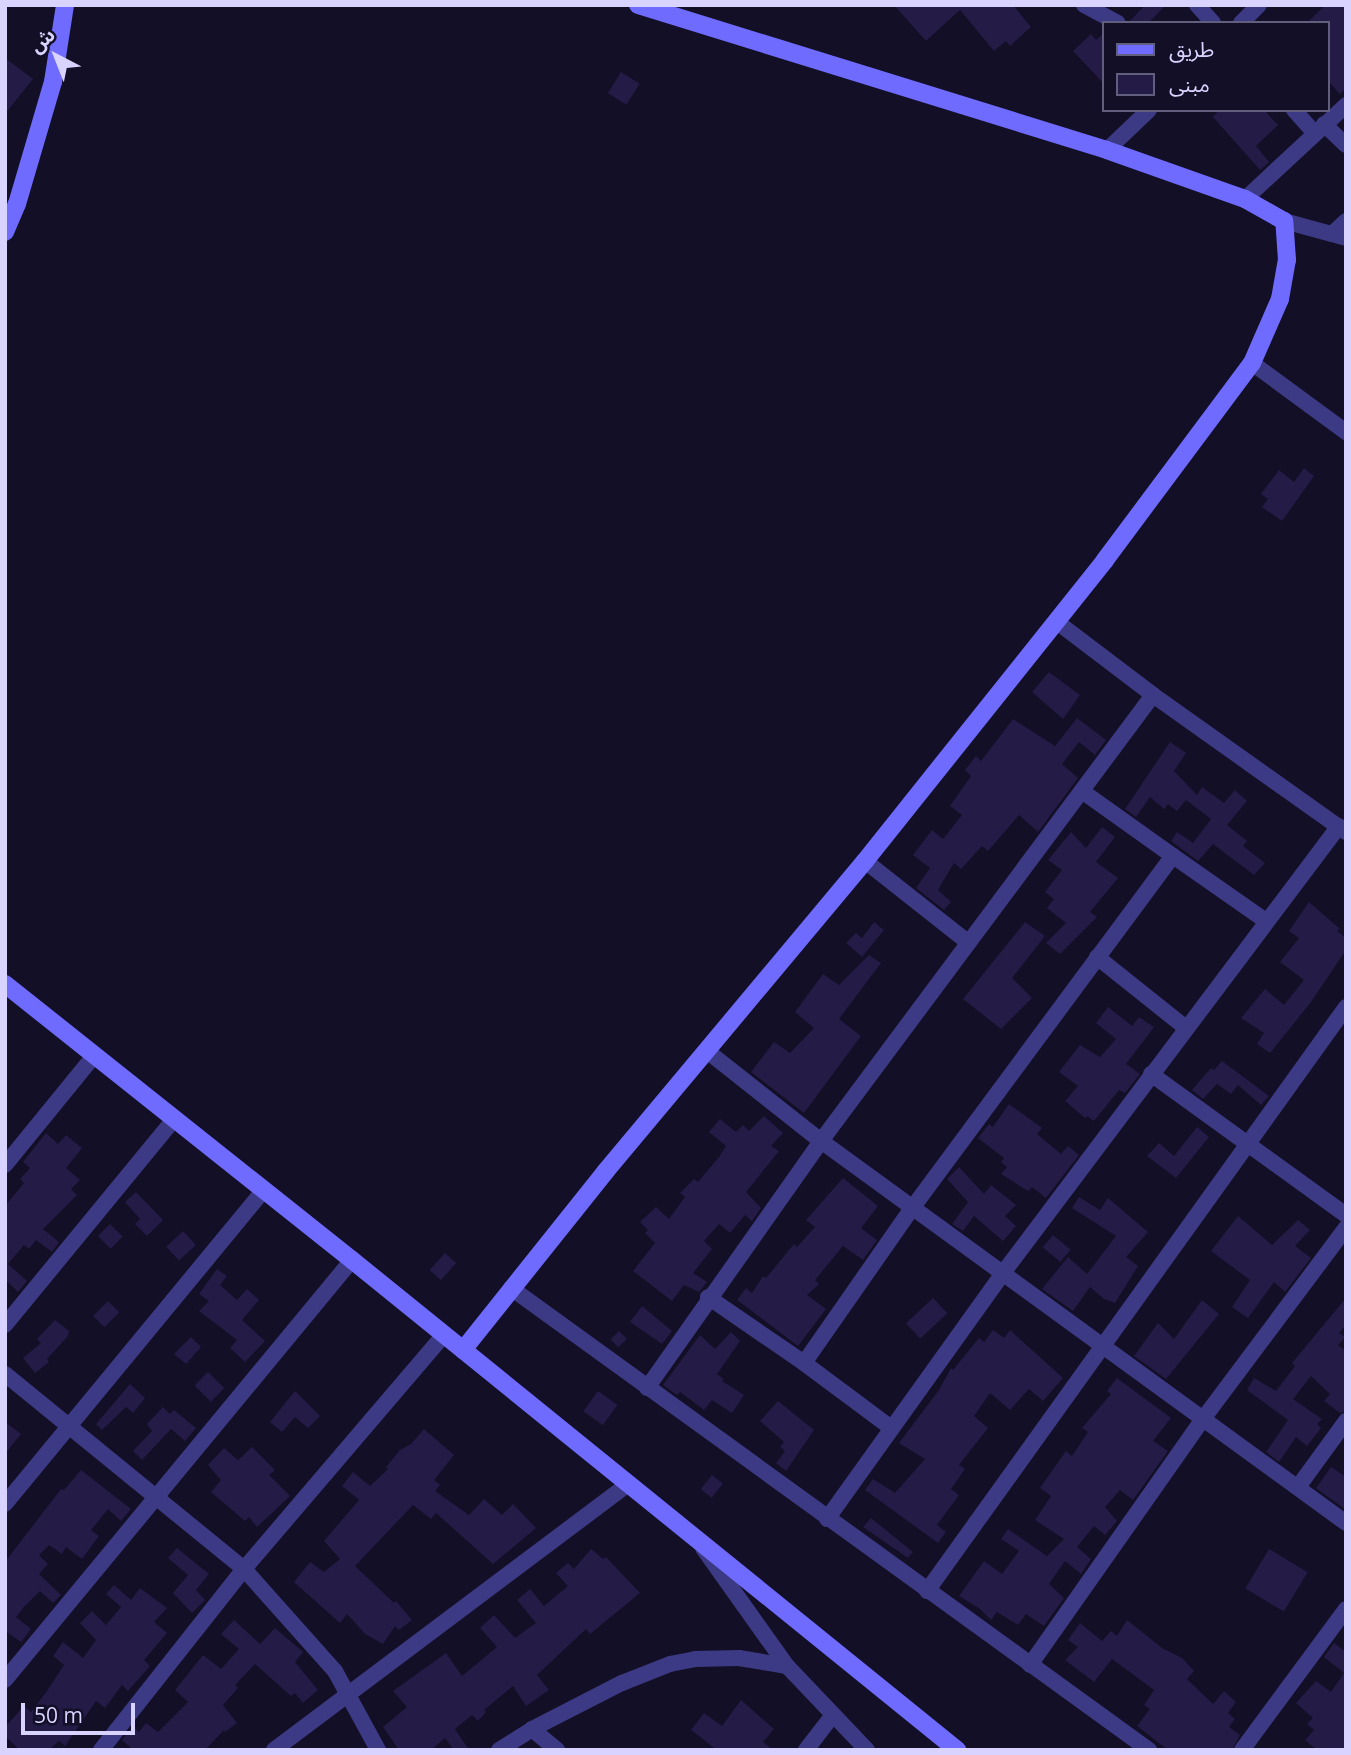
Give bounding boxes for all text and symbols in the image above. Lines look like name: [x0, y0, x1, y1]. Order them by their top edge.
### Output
north arrow: [21, 21, 91, 91]
legend: [1102, 21, 1330, 112]
text: ش: [24, 22, 60, 59]
text: طريق: [1169, 35, 1214, 63]
text: مبنى: [1169, 70, 1210, 98]
scale bar: [24, 1688, 138, 1732]
text: 50 m: [34, 1701, 83, 1729]

